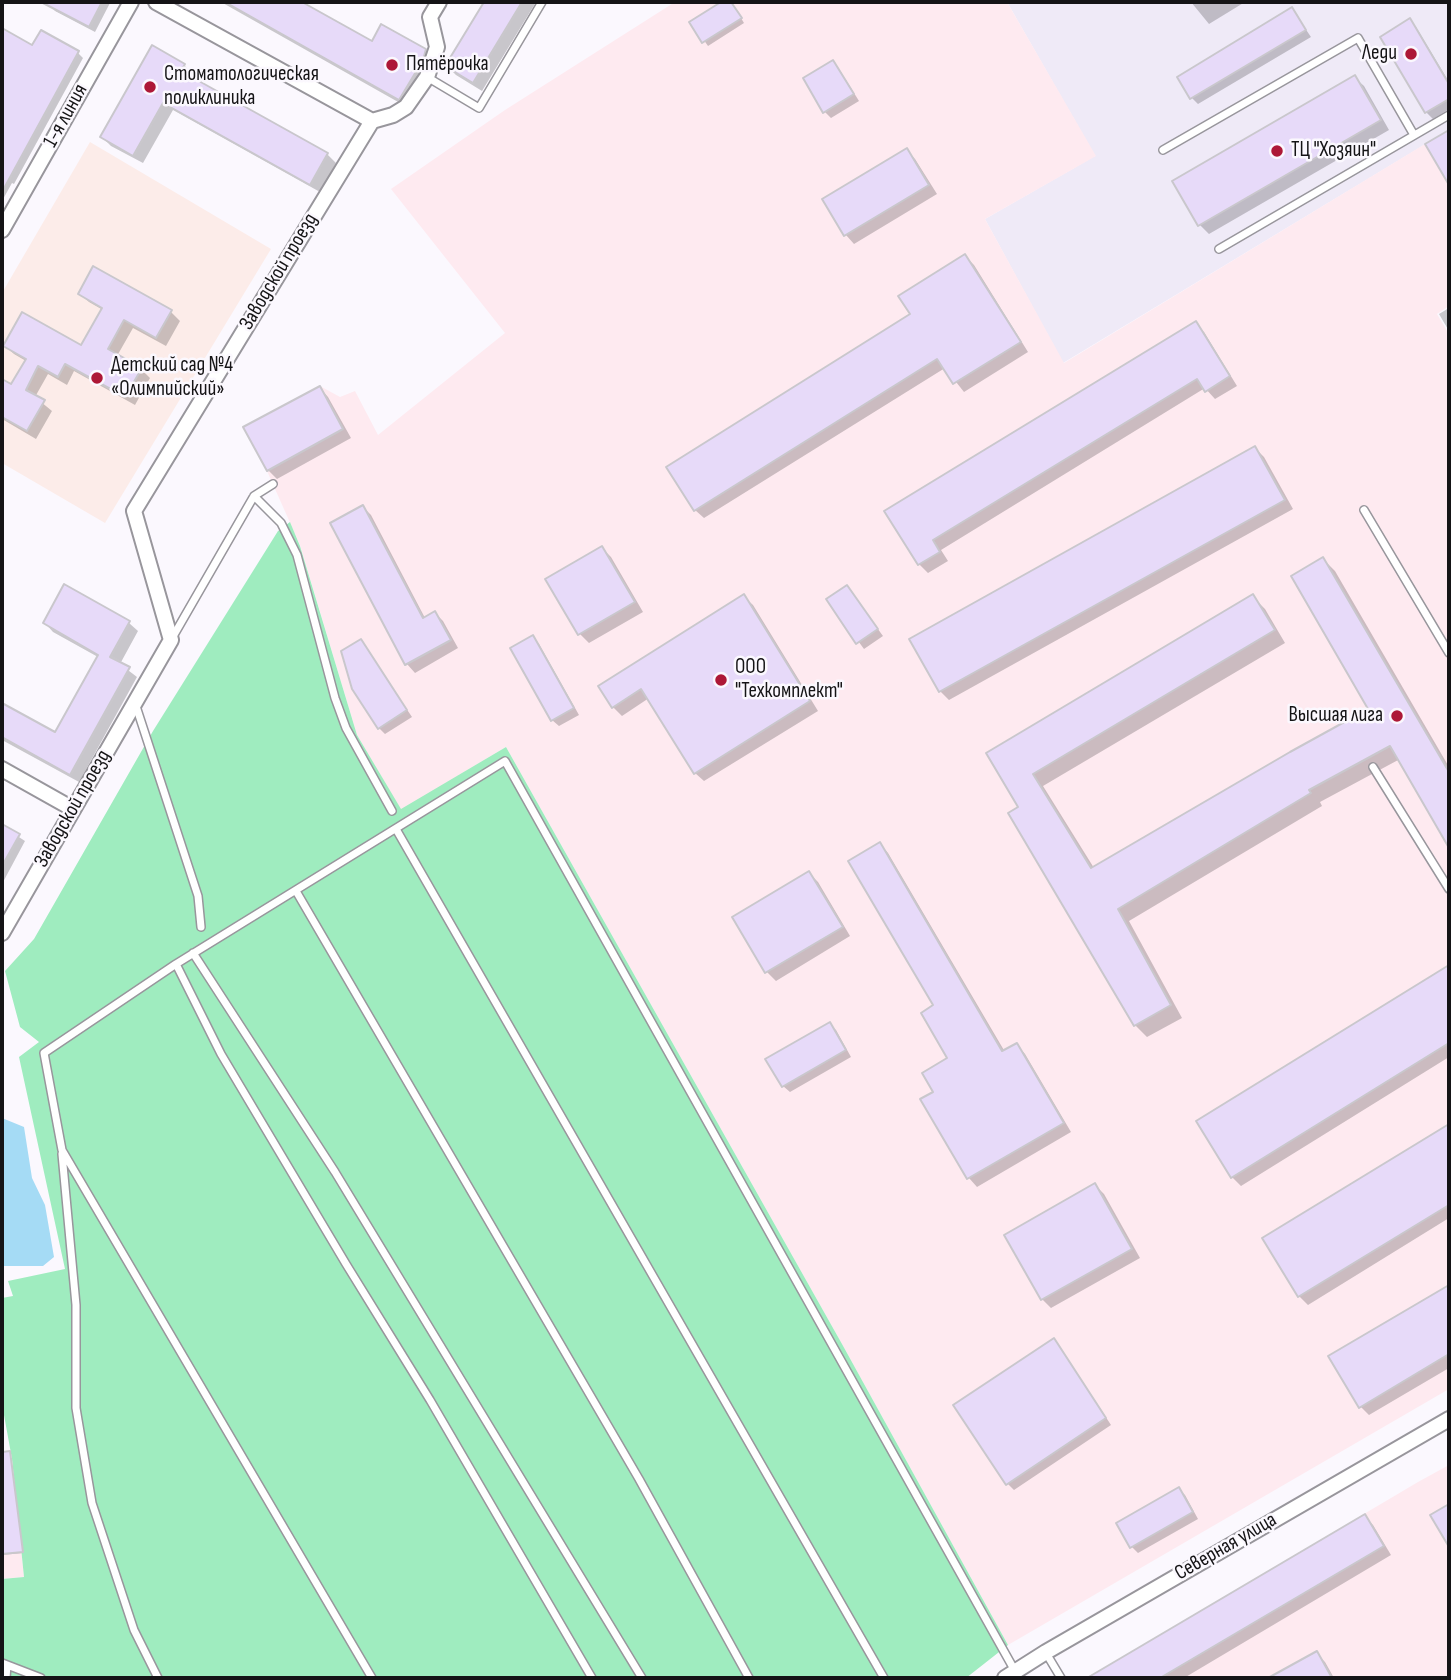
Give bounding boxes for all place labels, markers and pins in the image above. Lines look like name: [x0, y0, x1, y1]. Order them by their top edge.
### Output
place label: Леди: [1362, 41, 1397, 67]
marker: Леди: [1403, 46, 1419, 62]
place label: Пятёрочка: [406, 52, 489, 78]
marker: Пятёрочка: [384, 57, 400, 73]
place label: Стоматологическая поликлиника: [164, 62, 319, 112]
marker: Стоматологическая поликлиника: [142, 79, 158, 95]
place label: ТЦ "Хозяин": [1291, 138, 1376, 164]
marker: ТЦ "Хозяин": [1269, 143, 1285, 159]
place label: Детский сад №4 «Олимпийский»: [111, 353, 233, 403]
marker: Детский сад №4 «Олимпийский»: [89, 370, 105, 386]
place label: ООО "Техкомплект": [735, 655, 843, 705]
marker: ООО "Техкомплект": [713, 672, 729, 688]
place label: Высшая лига: [1288, 703, 1383, 729]
marker: Высшая лига: [1389, 708, 1405, 724]

